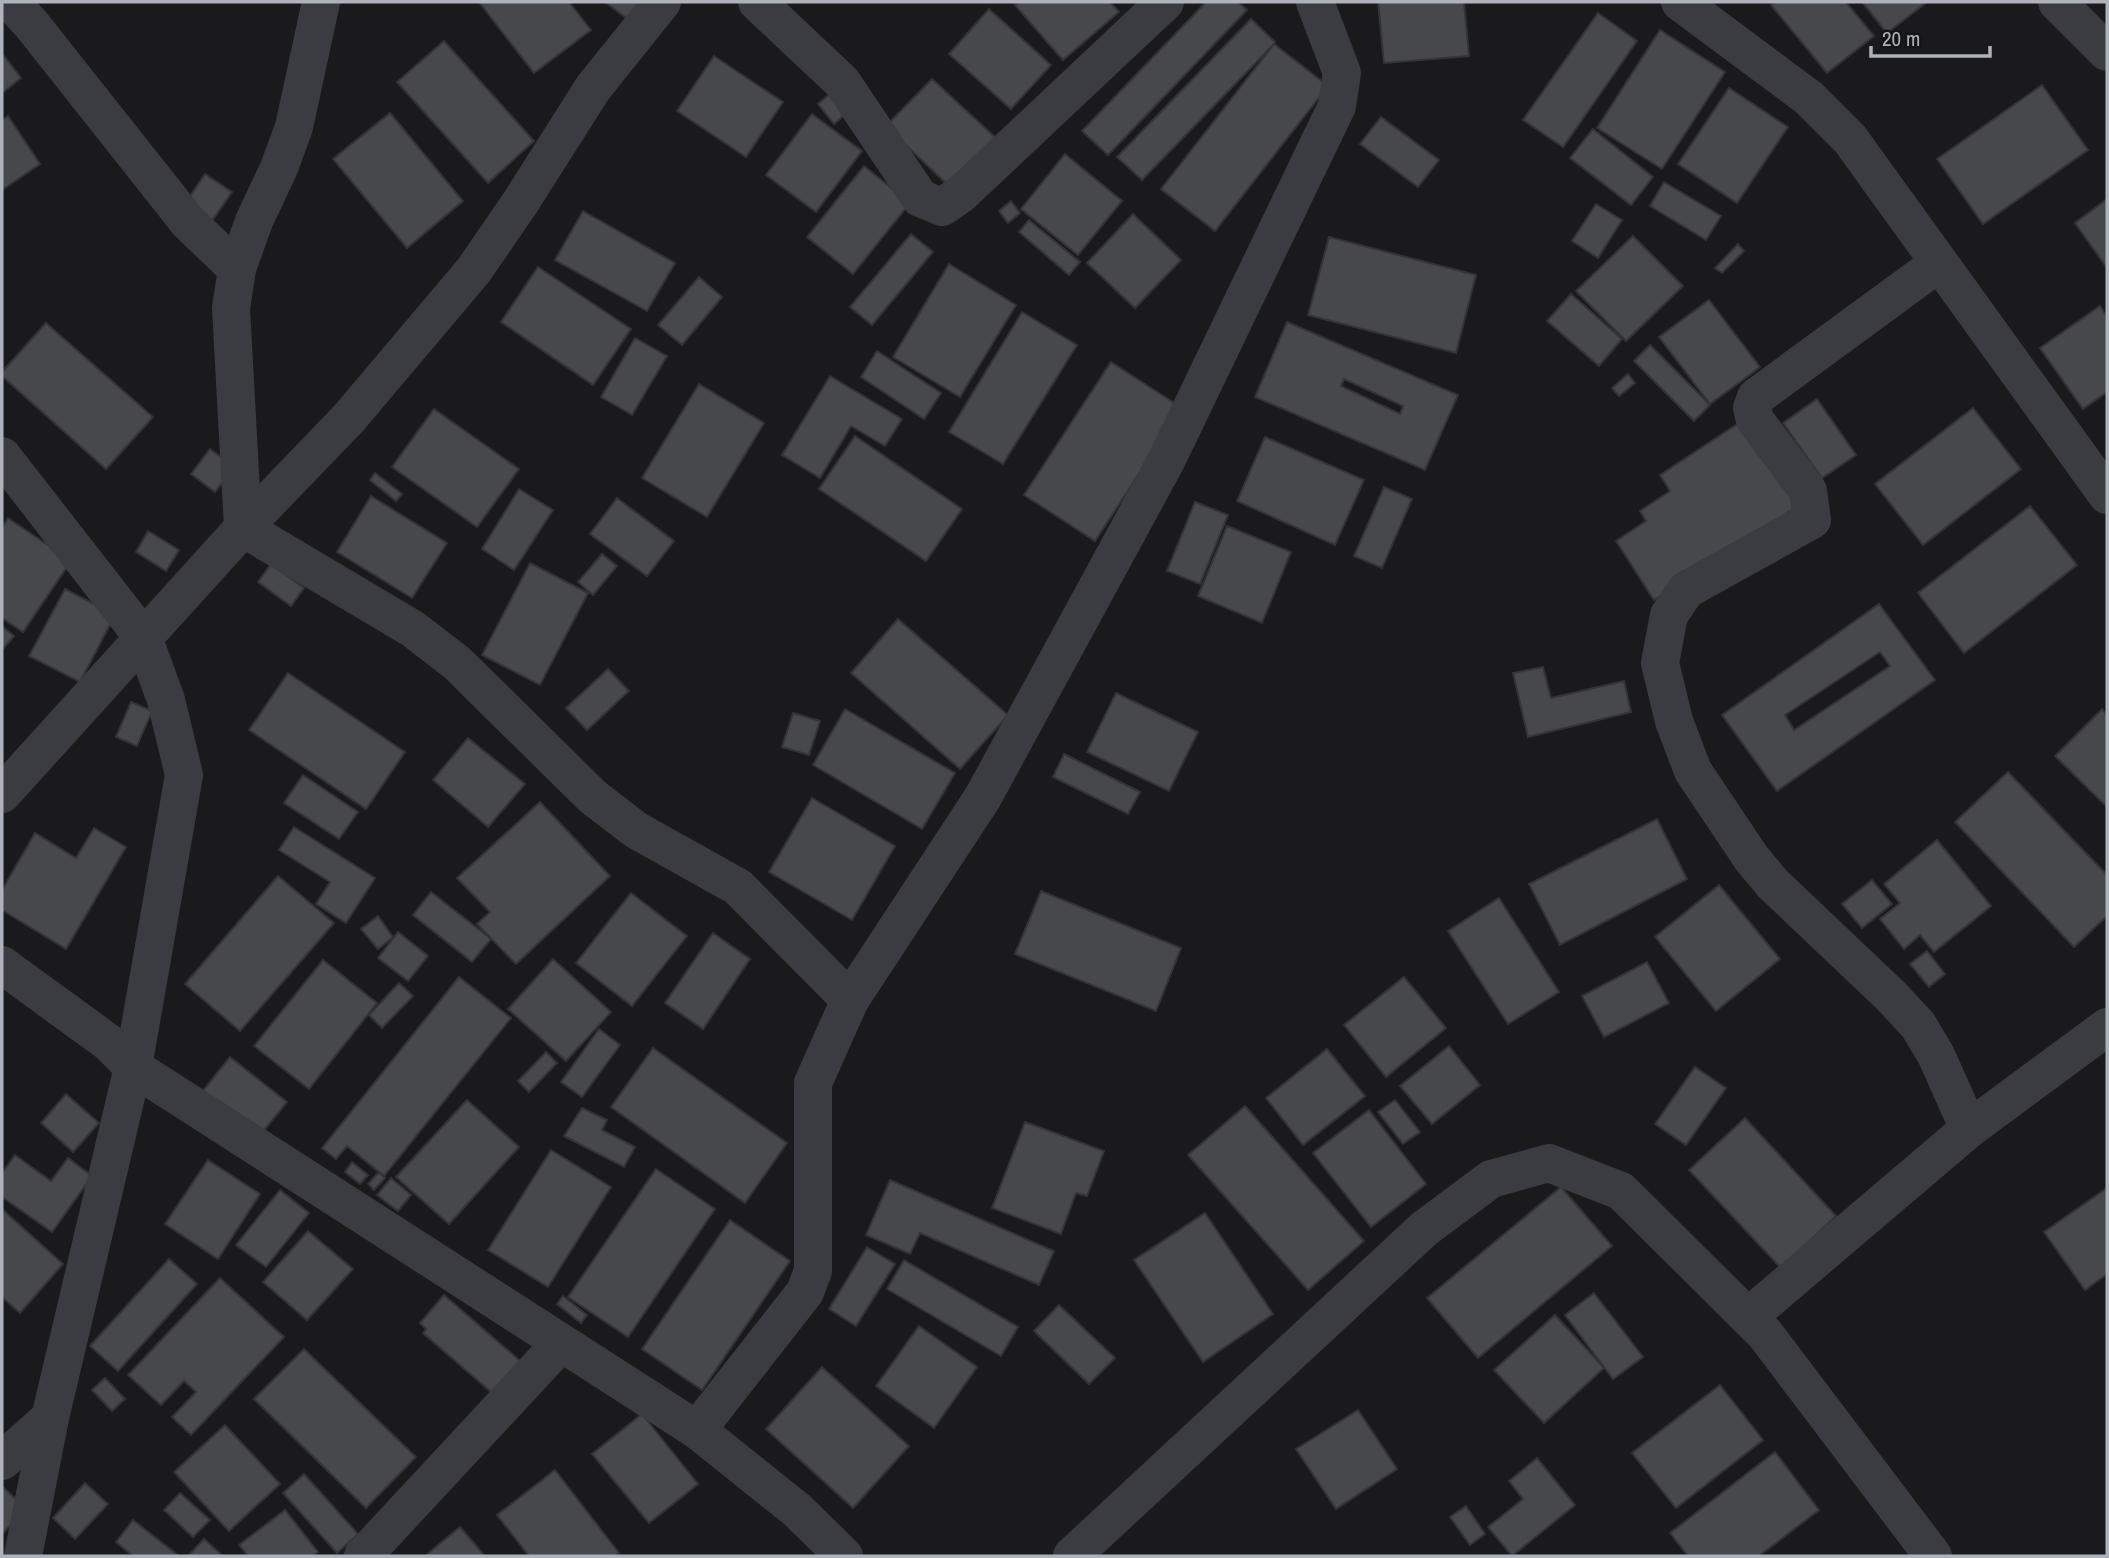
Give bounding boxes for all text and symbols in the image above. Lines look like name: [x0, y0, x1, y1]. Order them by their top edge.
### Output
scale bar: [1871, 14, 1990, 58]
text: 20 m: [1882, 24, 1920, 53]

